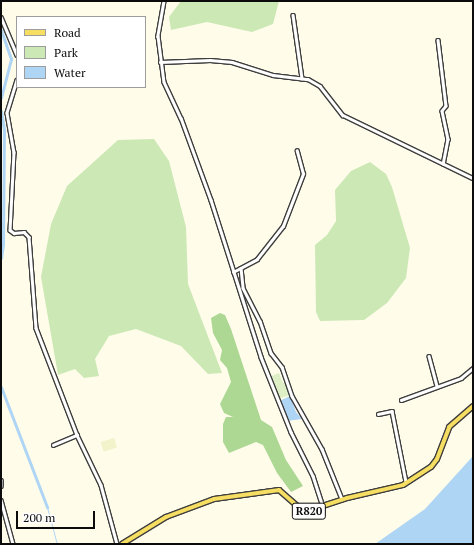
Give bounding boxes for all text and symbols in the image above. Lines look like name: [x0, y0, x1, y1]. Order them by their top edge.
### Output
legend: [16, 16, 146, 88]
text: Road: [54, 25, 81, 40]
text: Park: [54, 45, 78, 60]
text: Water: [54, 65, 86, 80]
road number: R820: [291, 502, 327, 520]
scale bar: [18, 503, 97, 529]
text: 200 m: [23, 510, 55, 525]

